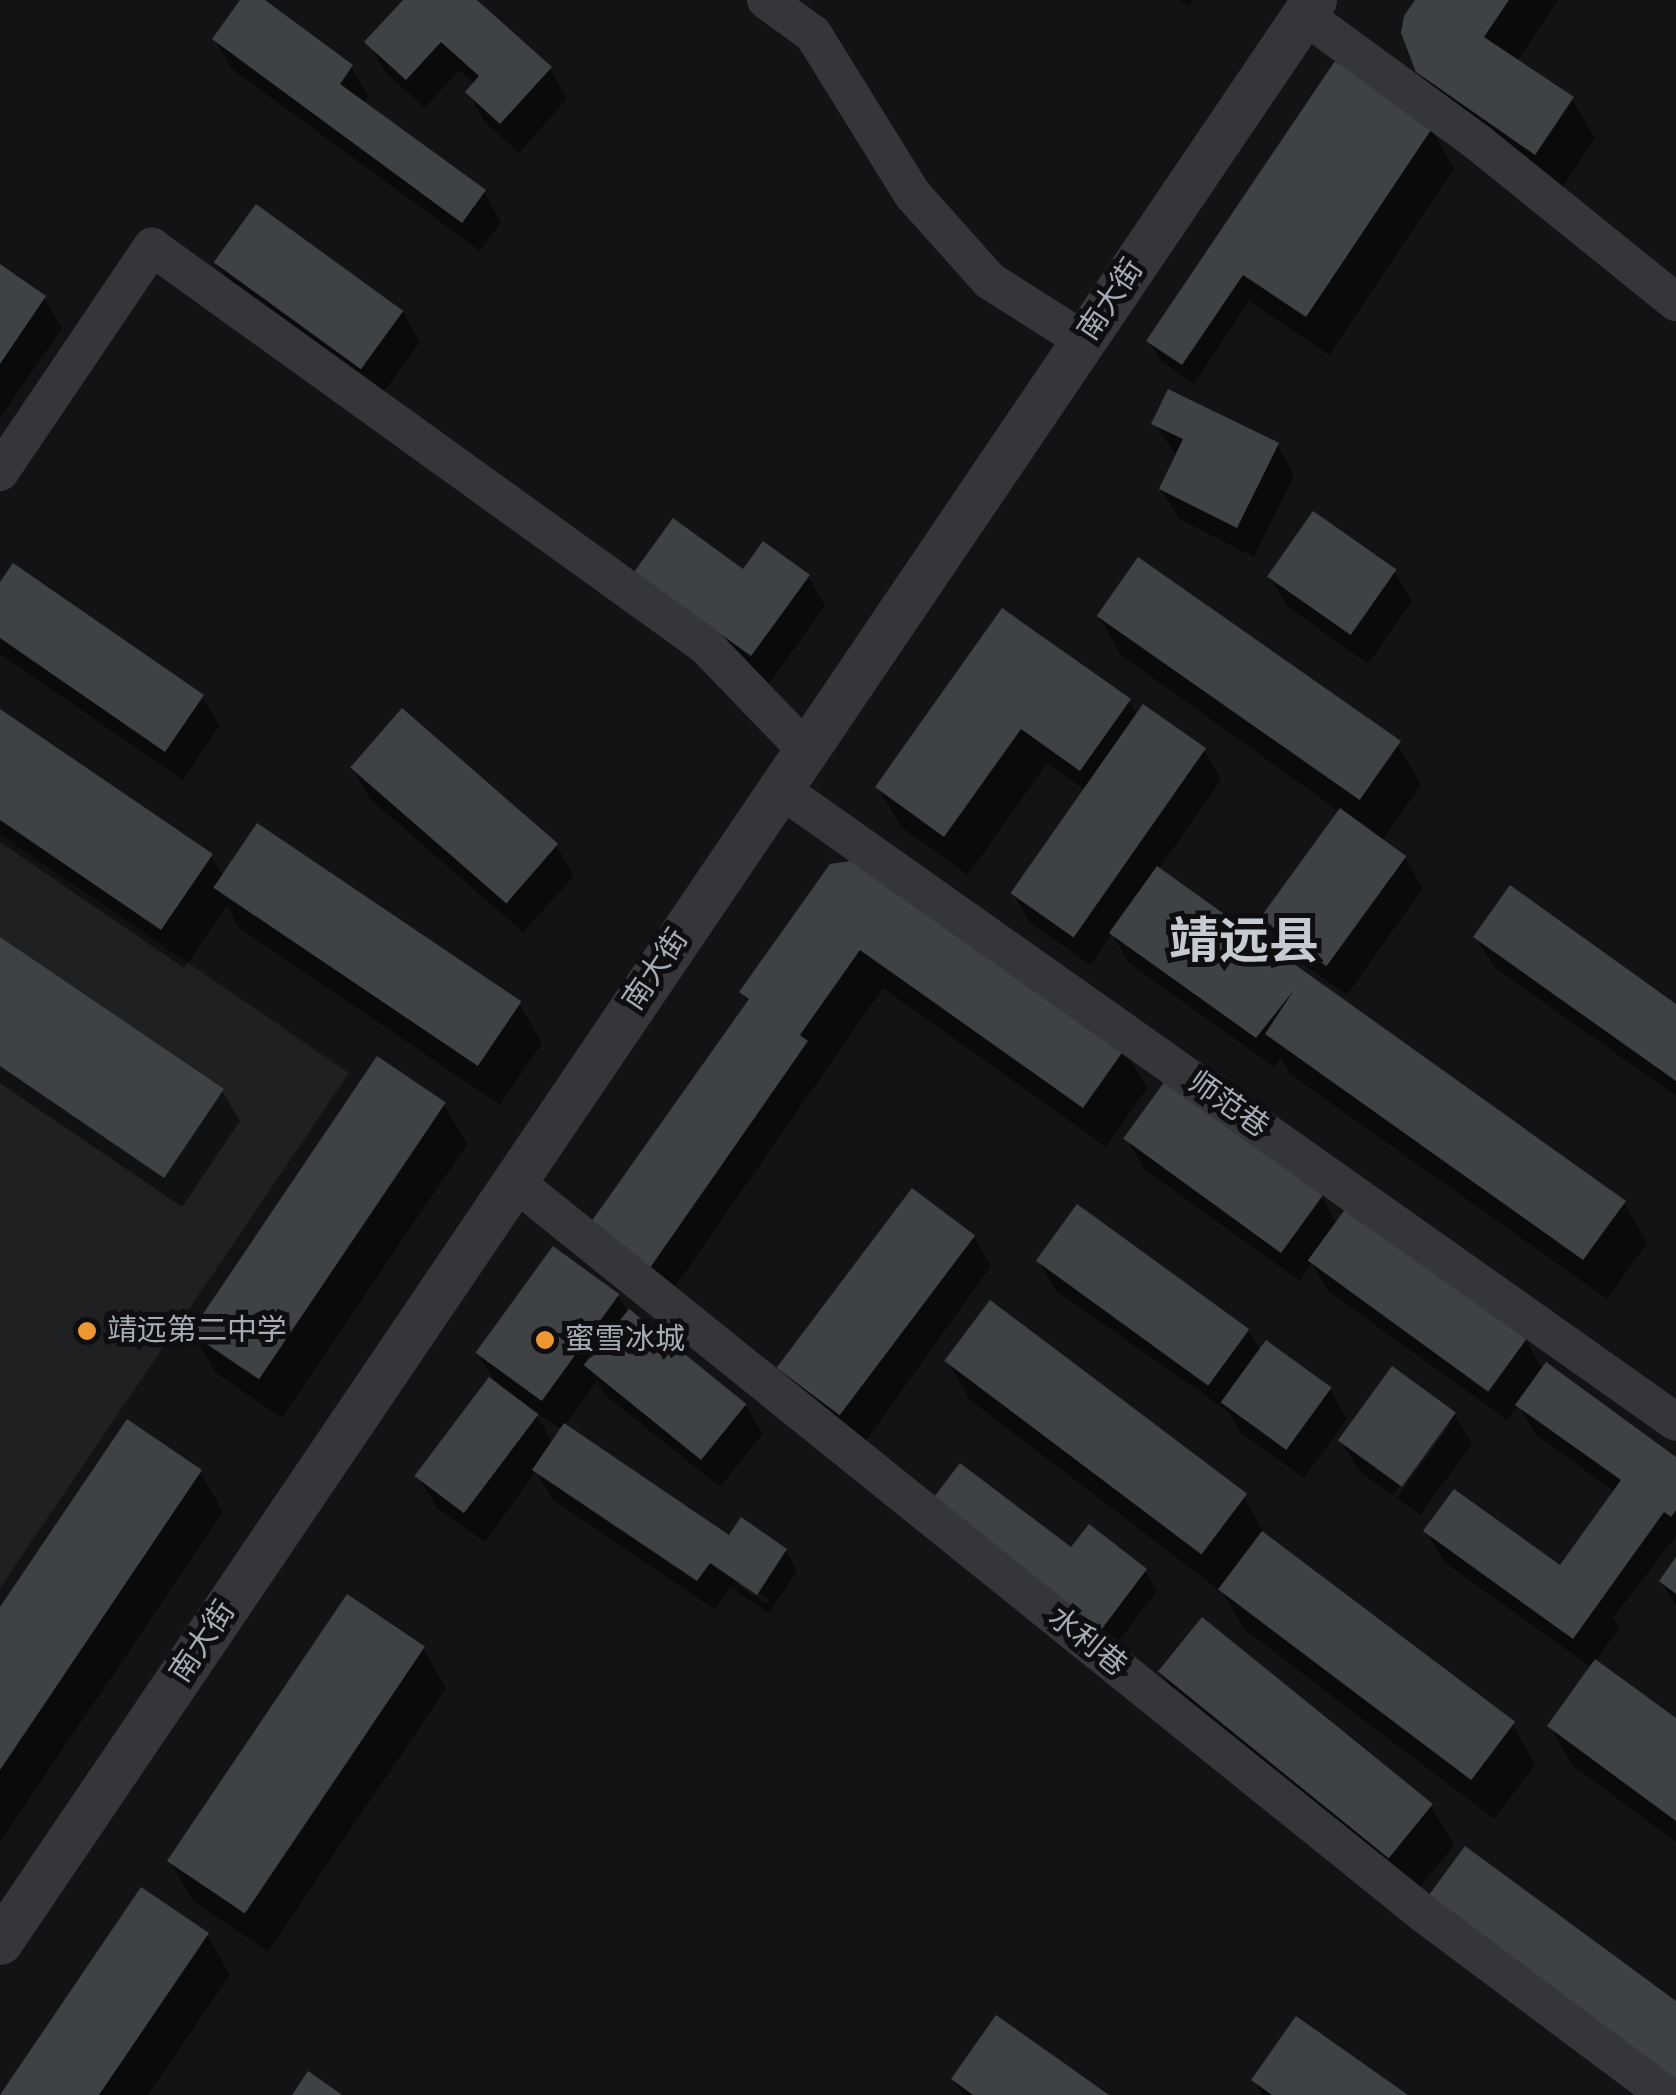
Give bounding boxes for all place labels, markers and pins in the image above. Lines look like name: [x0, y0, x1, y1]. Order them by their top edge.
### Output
place label: 靖远第二中学: [107, 1313, 287, 1349]
marker: 靖远第二中学: [76, 1320, 98, 1342]
place label: 蜜雪冰城: [565, 1322, 685, 1358]
marker: 蜜雪冰城: [534, 1329, 556, 1351]

